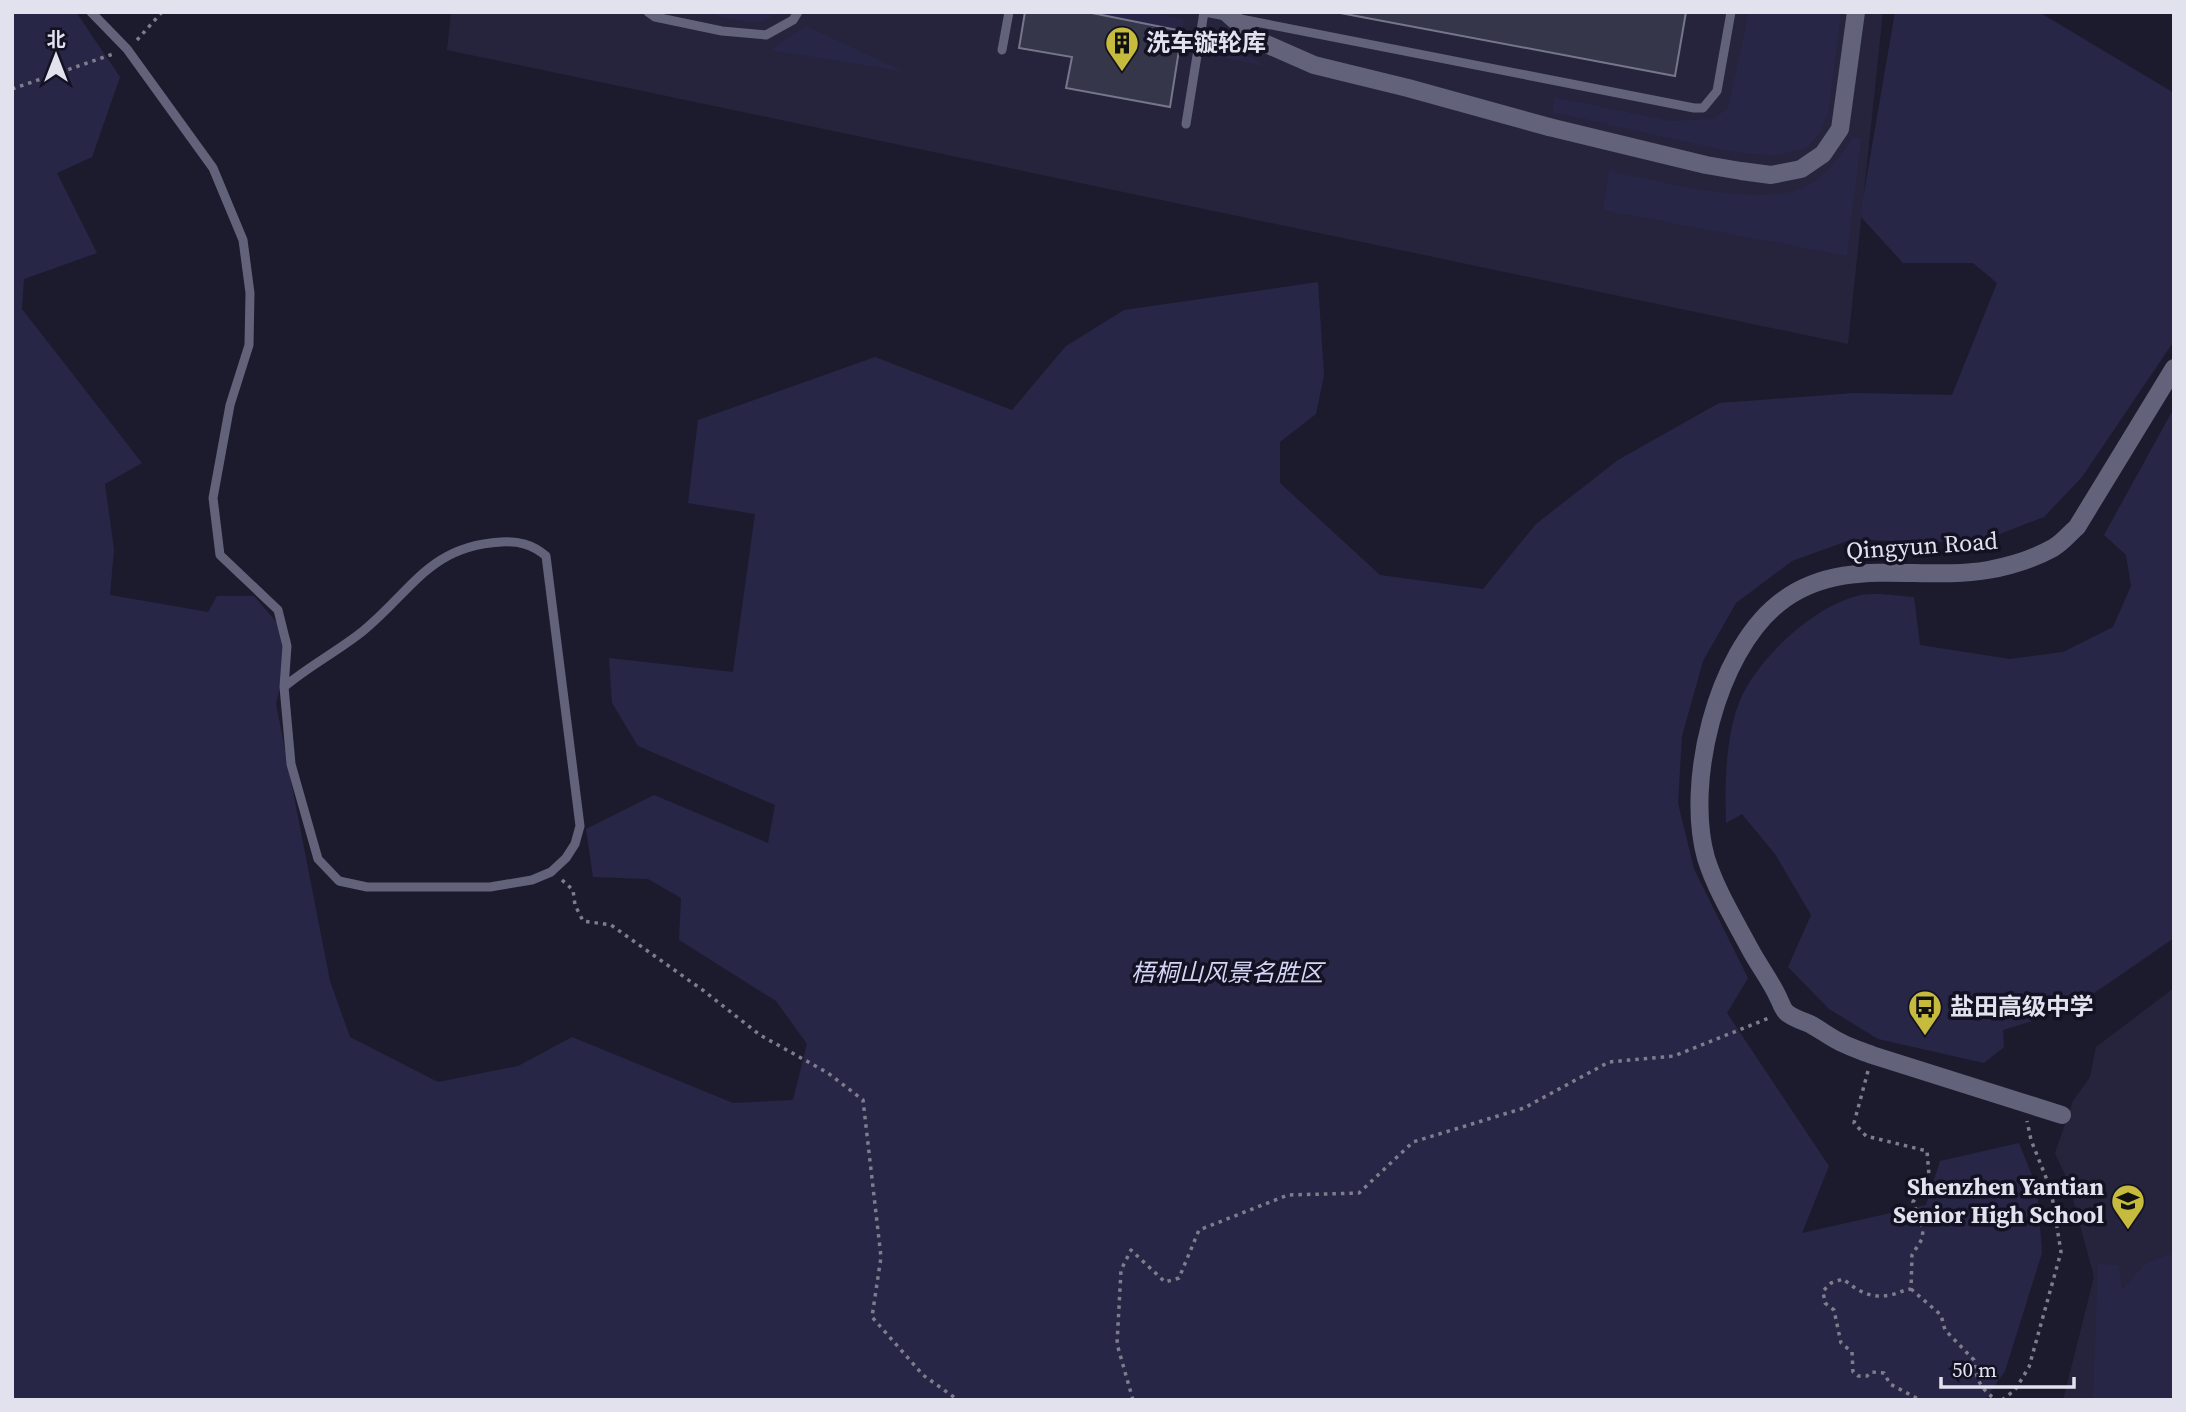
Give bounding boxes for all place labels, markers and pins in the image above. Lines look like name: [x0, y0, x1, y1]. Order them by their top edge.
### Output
building icon: 洗车镟轮库: [1103, 24, 1141, 73]
place label: 洗车镟轮库: [1146, 26, 1266, 59]
bus stop icon: 盐田高级中学: [1906, 988, 1944, 1037]
place label: 盐田高级中学: [1950, 990, 2094, 1023]
place label: Shenzhen Yantian Senior High School: [1893, 1170, 2104, 1231]
school or university icon: Shenzhen Yantian Senior High School: [2109, 1182, 2147, 1231]

